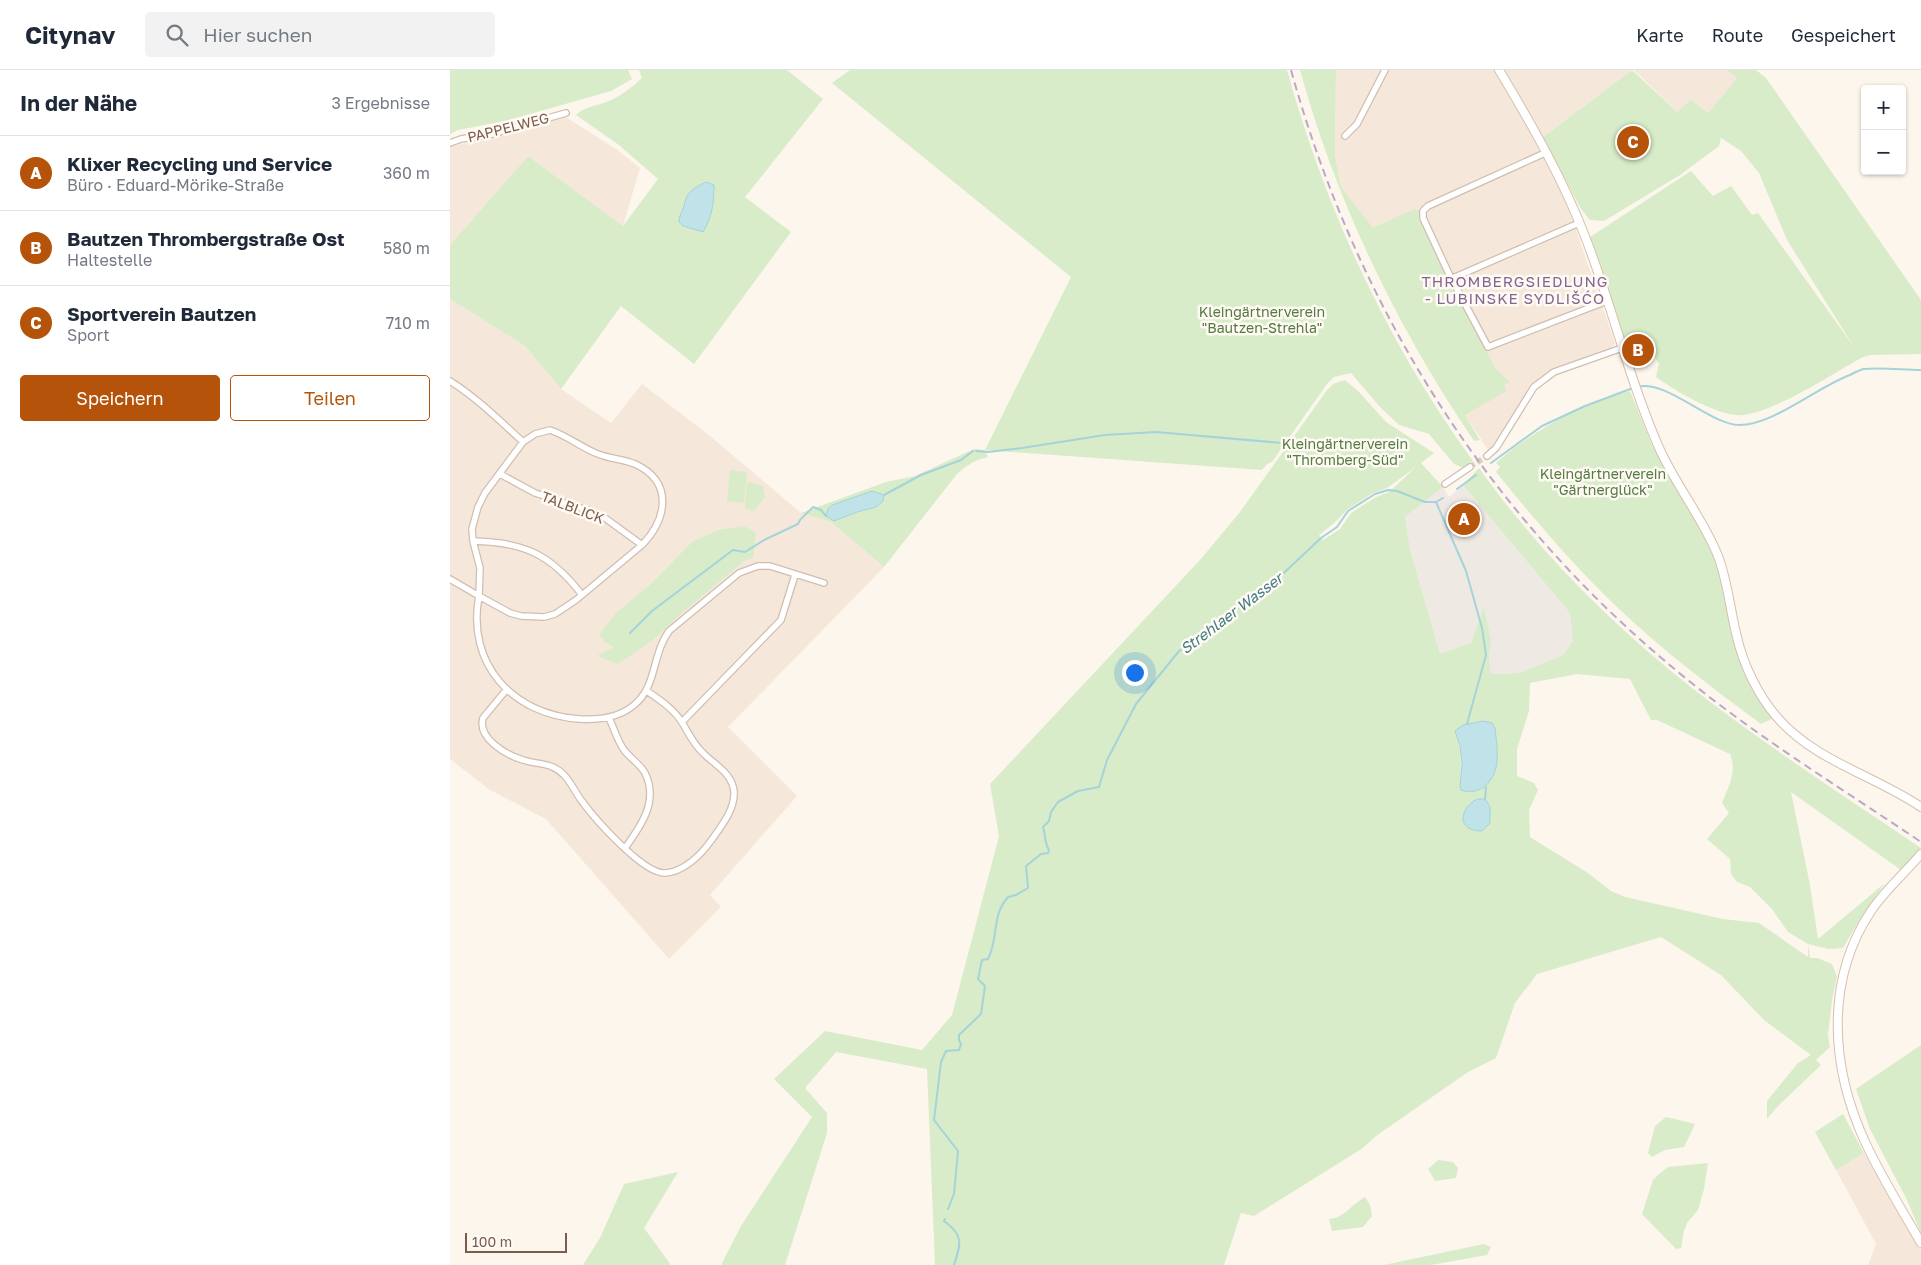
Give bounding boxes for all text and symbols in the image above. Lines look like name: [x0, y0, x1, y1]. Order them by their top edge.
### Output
search box: [145, 12, 495, 57]
text: Citynav: [25, 20, 115, 49]
icon: search: [163, 21, 191, 49]
text: Hier suchen: [203, 23, 312, 46]
text: Karte: [1636, 24, 1684, 46]
text: Route: [1712, 24, 1763, 46]
text: Gespeichert: [1791, 24, 1896, 46]
map controls: [1861, 85, 1906, 175]
button: +: [1861, 85, 1906, 130]
text: In der Nähe: [20, 90, 137, 116]
text: 3 Ergebnisse: [331, 93, 430, 113]
street label: PAPPELWEG: [466, 109, 551, 145]
pin: C: [1617, 123, 1649, 161]
button: −: [1861, 130, 1906, 175]
text: Klixer Recycling und Service: [67, 152, 332, 175]
text: A: [30, 163, 42, 183]
text: 360 m: [383, 163, 430, 183]
text: Büro · Eduard-Mörike-Straße: [67, 175, 284, 195]
text: Bautzen Thrombergstraße Ost: [67, 227, 345, 250]
text: B: [30, 238, 42, 258]
text: 580 m: [383, 238, 430, 258]
text: Haltestelle: [67, 250, 152, 270]
district label: THROMBERGSIEDLUNG - LUBINSKE SYDLIŠĆO: [1422, 272, 1608, 307]
text: Sportverein Bautzen: [67, 302, 256, 325]
park label: Kleingärtnerverein "Bautzen-Strehla": [1199, 303, 1325, 336]
text: C: [30, 313, 42, 333]
text: 710 m: [386, 313, 430, 333]
text: Sport: [67, 325, 110, 345]
pin: B: [1622, 331, 1654, 369]
button: Speichern: [20, 375, 220, 421]
button: Teilen: [230, 375, 430, 421]
park label: Kleingärtnerverein "Thromberg-Süd": [1282, 435, 1408, 468]
park label: Kleingärtnerverein "Gärtnerglück": [1540, 465, 1666, 498]
street label: TALBLICK: [539, 487, 607, 527]
pin: A: [1448, 500, 1480, 538]
water label: Strehlaer Wasser: [1176, 567, 1287, 657]
your location: [1122, 660, 1148, 686]
scale bar: [465, 1230, 568, 1253]
text: 100 m: [472, 1233, 512, 1250]

